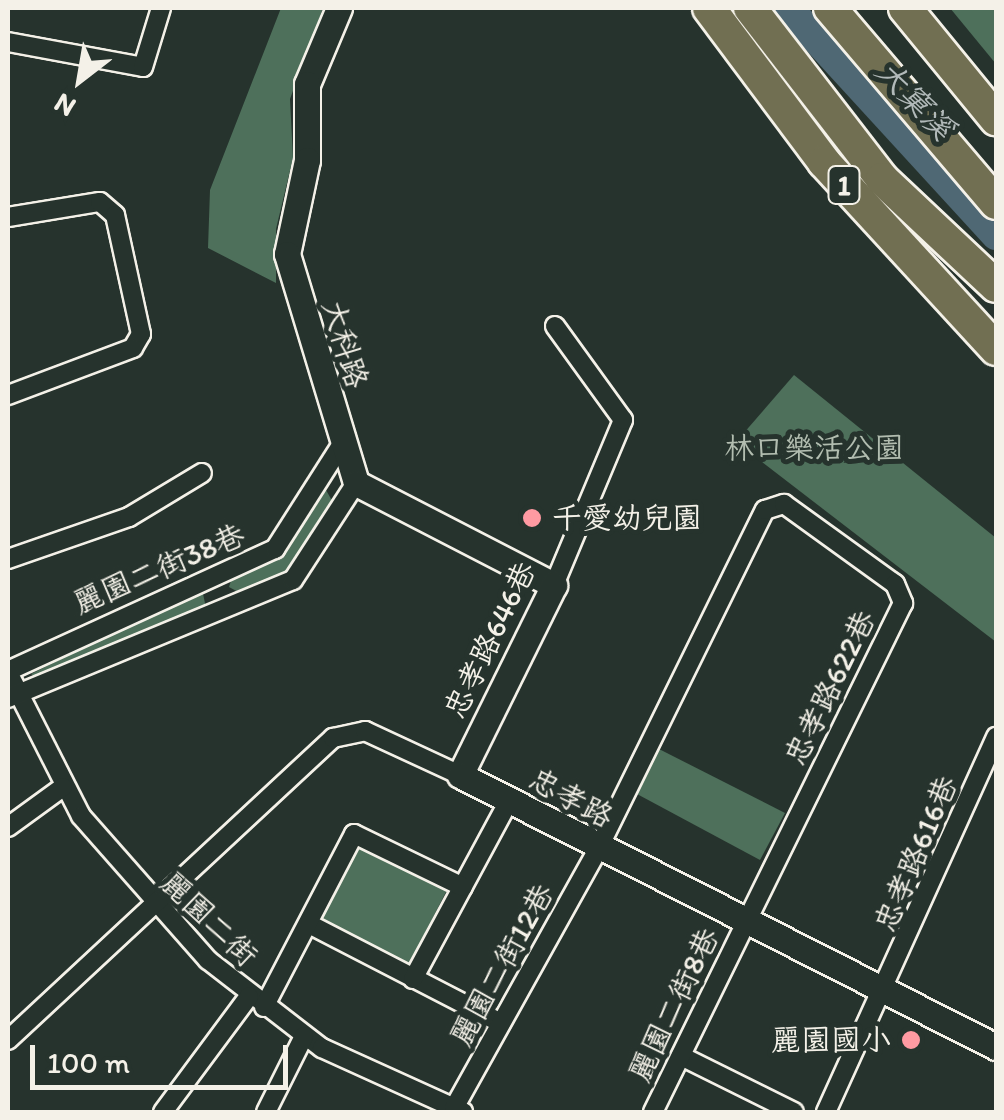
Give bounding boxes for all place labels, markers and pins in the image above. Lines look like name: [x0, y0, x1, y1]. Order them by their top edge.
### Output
place label: 千愛幼兒園: [552, 500, 702, 536]
marker: 千愛幼兒園: [521, 507, 543, 529]
place label: 麗園國小: [771, 1022, 891, 1058]
marker: 麗園國小: [900, 1029, 922, 1051]

